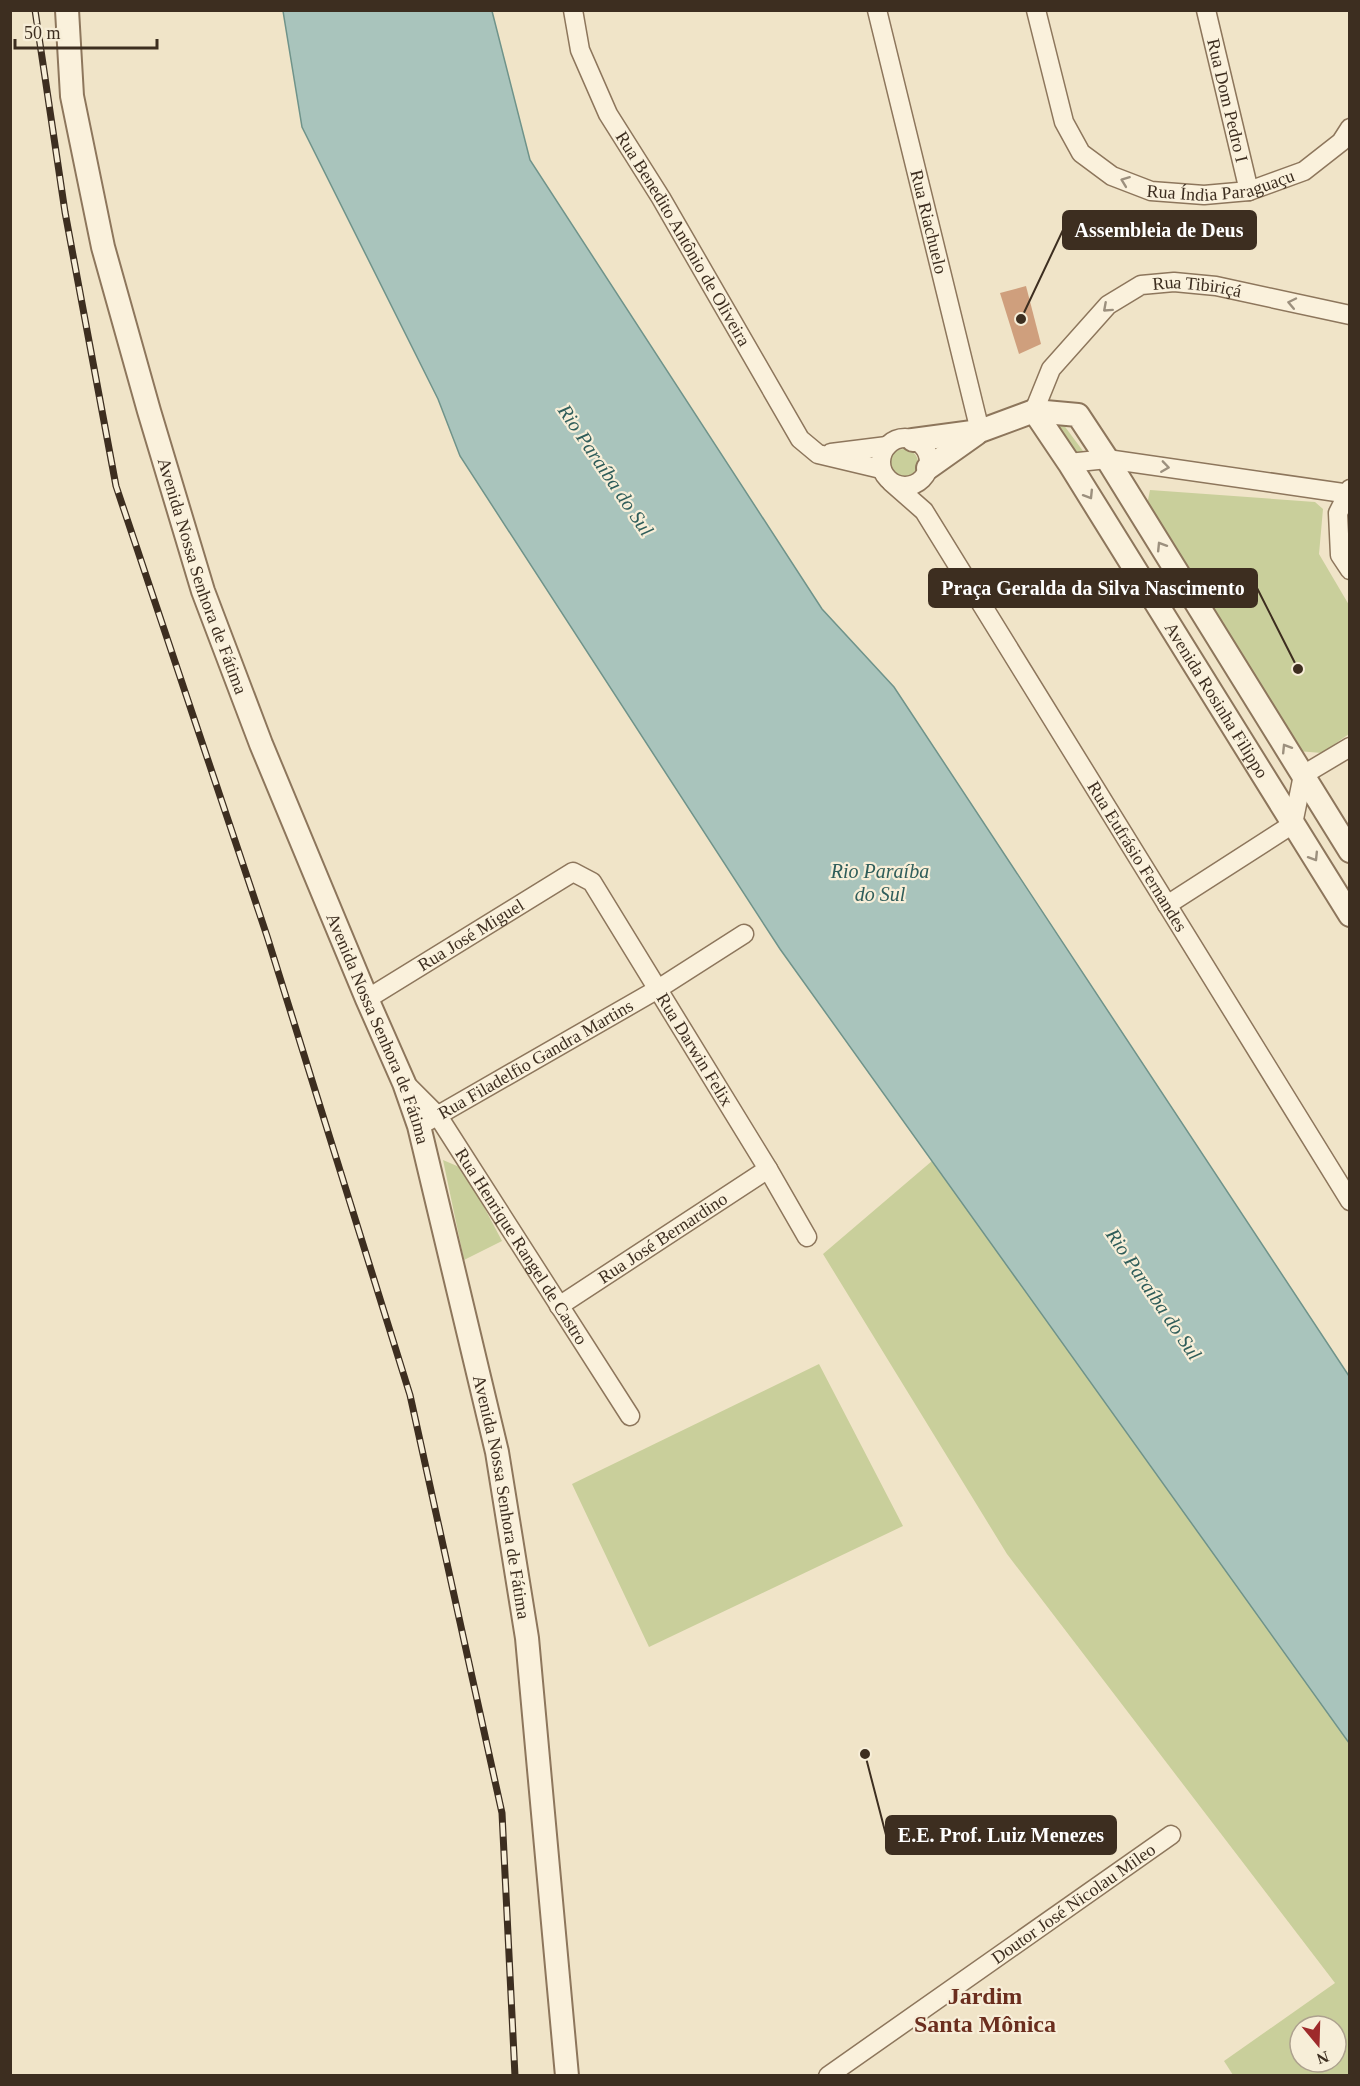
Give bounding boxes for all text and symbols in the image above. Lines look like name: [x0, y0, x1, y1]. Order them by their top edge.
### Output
scale bar: [15, 12, 158, 50]
text: 50 m: [24, 23, 61, 43]
street label: Rua Dom Pedro I: [1203, 37, 1252, 164]
street label: Rua Benedito Antônio de Oliveira: [612, 128, 754, 350]
street label: Rua Índia Paraguaçu: [1146, 165, 1297, 205]
street label: Rua Riachuelo: [906, 168, 951, 276]
one-way arrow: [1121, 176, 1132, 188]
callout: Assembleia de Deus: [1063, 211, 1256, 249]
text: Assembleia de Deus: [1075, 219, 1244, 241]
street label: Rua Tibiriçá: [1152, 272, 1243, 301]
one-way arrow: [1288, 297, 1298, 310]
one-way arrow: [1103, 301, 1113, 312]
water label: Rio Paraíba do Sul: [553, 399, 658, 540]
street label: Avenida Nossa Senhora de Fátima: [154, 456, 251, 697]
one-way arrow: [1160, 461, 1170, 473]
one-way arrow: [1082, 488, 1093, 499]
one-way arrow: [1157, 542, 1169, 552]
callout: Praça Geralda da Silva Nascimento: [929, 569, 1257, 607]
text: Praça Geralda da Silva Nascimento: [941, 577, 1245, 600]
street label: Avenida Rosinha Filippo: [1161, 619, 1272, 782]
one-way arrow: [1281, 744, 1293, 754]
street label: Rua Eufrásio Fernandes: [1083, 778, 1191, 935]
one-way arrow: [1306, 851, 1318, 861]
water label: Rio Paraíba do Sul: [830, 860, 929, 905]
street label: Rua José Miguel: [414, 895, 528, 975]
street label: Avenida Nossa Senhora de Fátima: [322, 910, 433, 1146]
street label: Rua Darwin Felix: [652, 989, 737, 1110]
street label: Rua Filadelfio Gandra Martins: [434, 995, 637, 1123]
street label: Rua Henrique Rangel de Castro: [451, 1144, 592, 1348]
street label: Rua José Bernardino: [594, 1189, 731, 1288]
water label: Rio Paraíba do Sul: [1101, 1223, 1206, 1364]
street label: Avenida Nossa Senhora de Fátima: [469, 1373, 534, 1620]
callout: E.E. Prof. Luiz Menezes: [886, 1816, 1116, 1854]
text: E.E. Prof. Luiz Menezes: [898, 1824, 1104, 1846]
street label: Doutor José Nicolau Mileo: [988, 1839, 1159, 1968]
district label: Jardim Santa Mônica: [914, 1983, 1056, 2037]
north arrow: [1288, 2014, 1348, 2074]
text: N: [1314, 2048, 1331, 2068]

